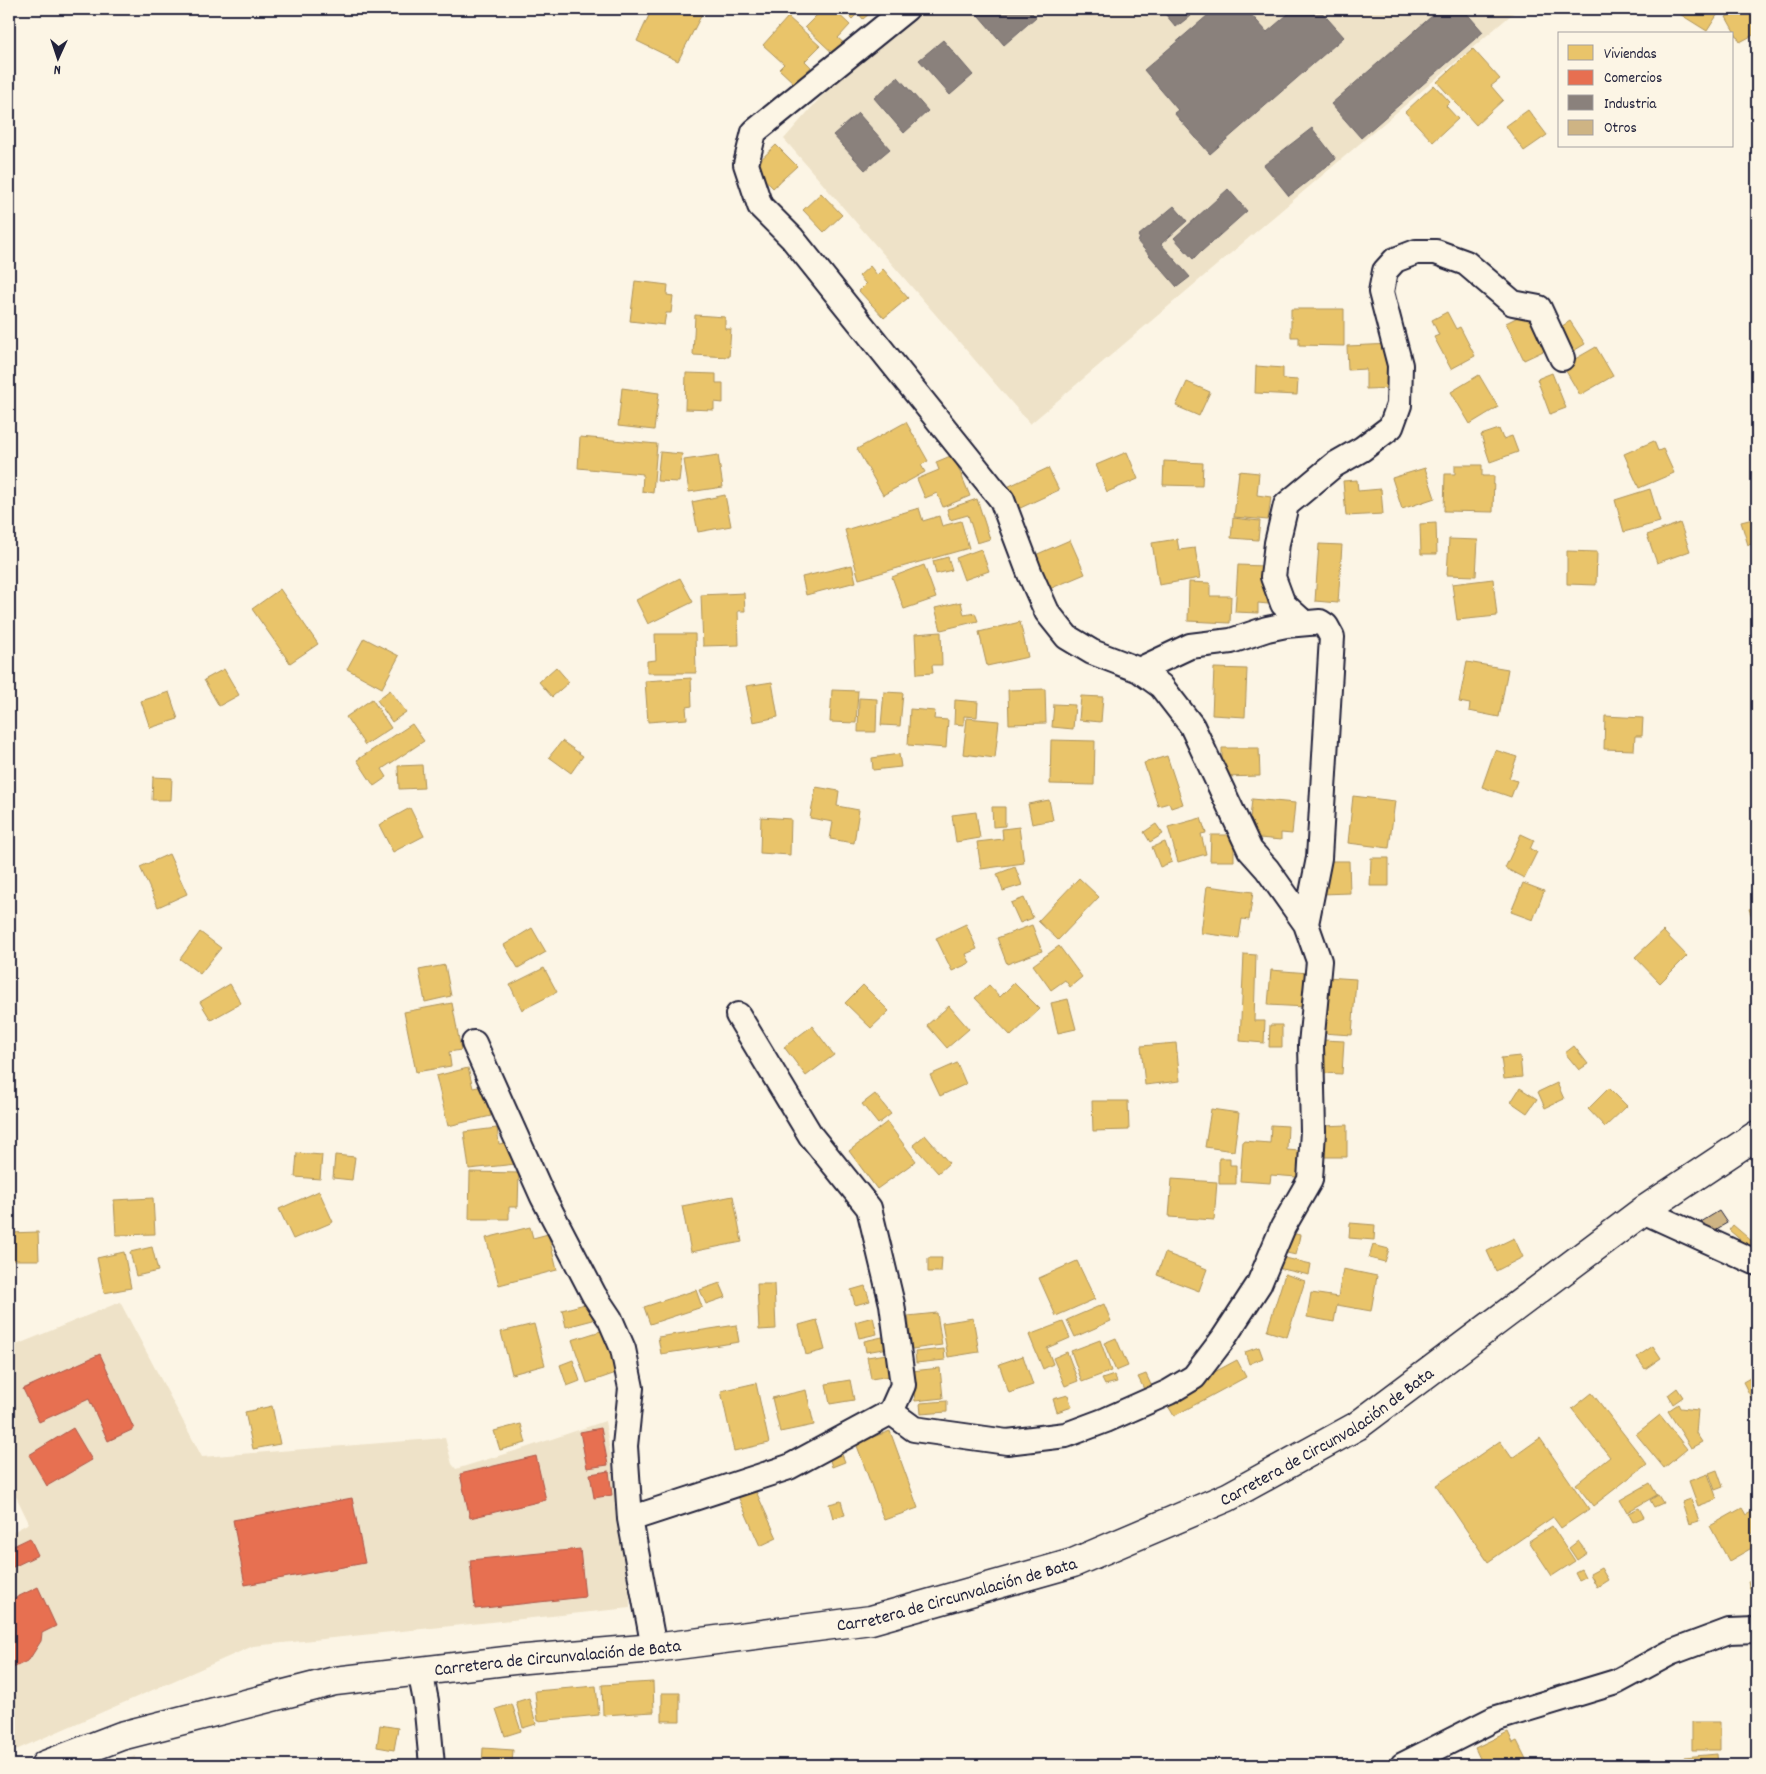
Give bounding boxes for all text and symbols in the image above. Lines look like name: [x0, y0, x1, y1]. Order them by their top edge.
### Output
north arrow: [32, 32, 82, 82]
legend: [1558, 32, 1734, 148]
text: Viviendas: [1604, 44, 1657, 66]
text: N: [53, 59, 61, 79]
text: Comercios: [1604, 68, 1662, 90]
text: Industria: [1604, 94, 1657, 116]
text: Otros: [1604, 118, 1637, 140]
street label: Carretera de Circunvalación de Bata: [1217, 1362, 1440, 1514]
street label: Carretera de Circunvalación de Bata: [835, 1552, 1081, 1639]
street label: Carretera de Circunvalación de Bata: [433, 1635, 683, 1684]

